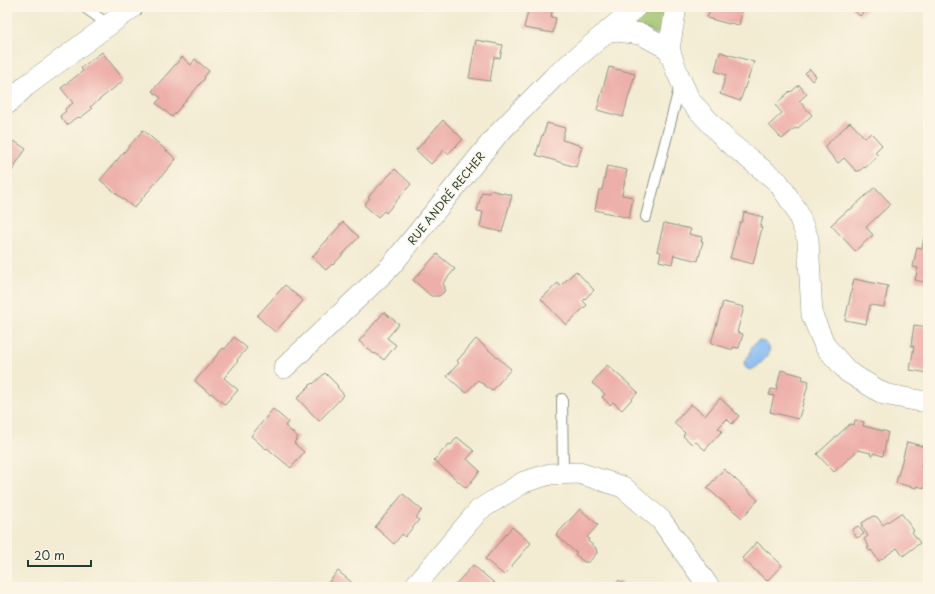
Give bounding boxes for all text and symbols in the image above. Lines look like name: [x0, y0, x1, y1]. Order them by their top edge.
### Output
street label: RUE ANDRÉ RECHER: [403, 148, 489, 248]
scale bar: [28, 542, 91, 568]
text: 20 m: [34, 546, 65, 564]

